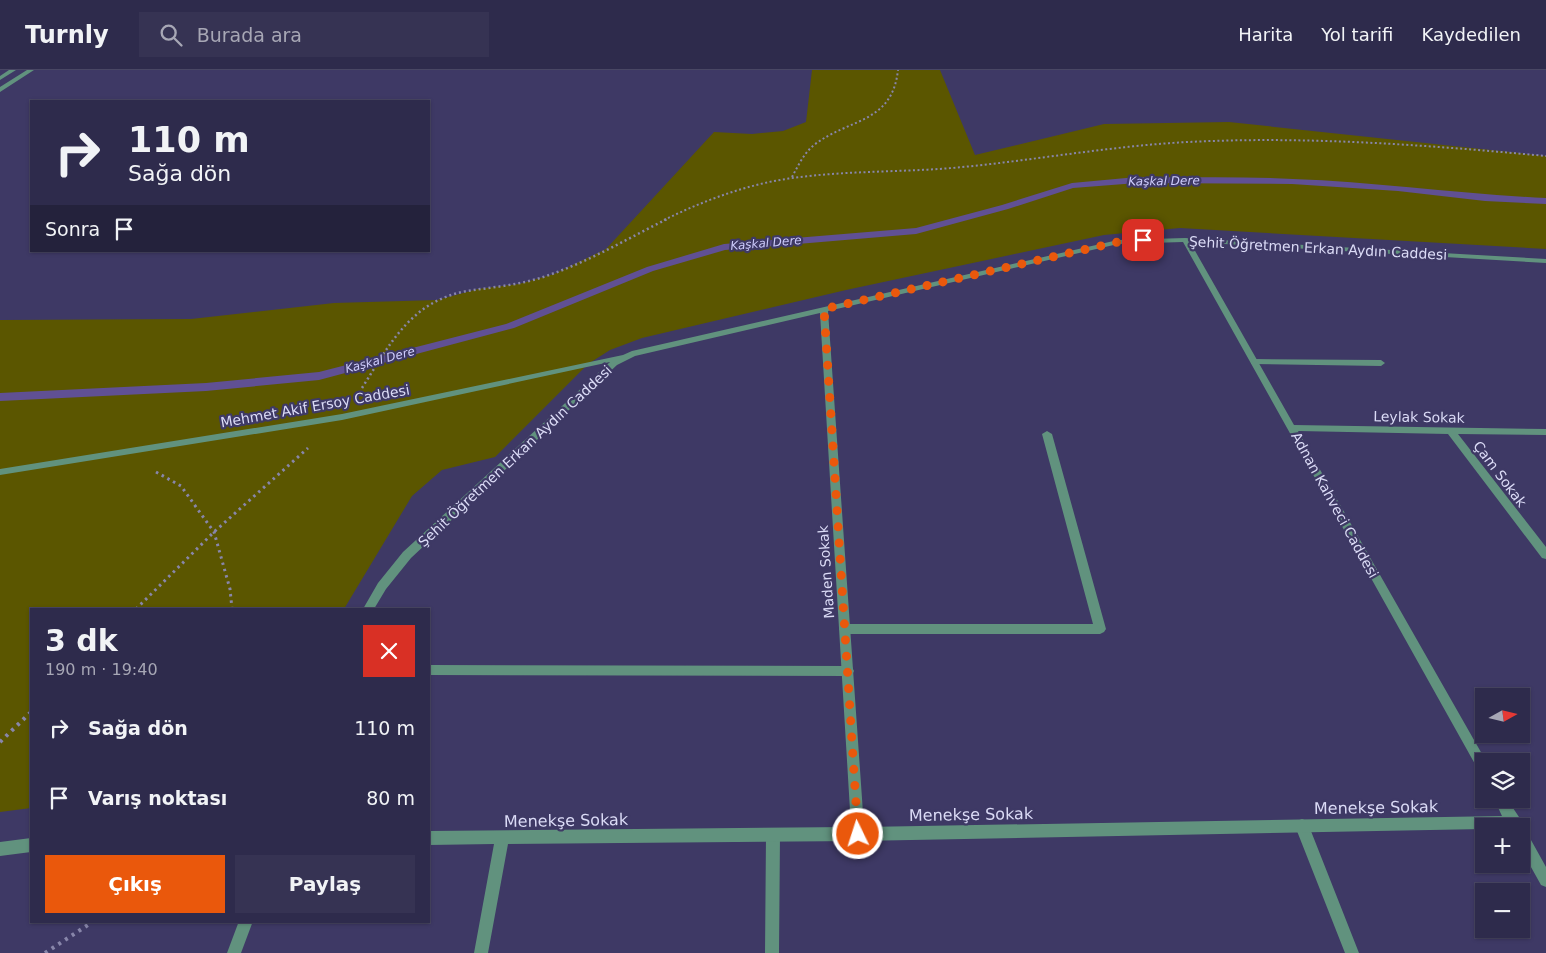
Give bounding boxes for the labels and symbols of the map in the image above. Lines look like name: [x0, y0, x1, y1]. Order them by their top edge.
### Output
water label: Kaşkal Dere: [1128, 173, 1200, 189]
pin: [1122, 219, 1164, 261]
street label: Şehit Öğretmen Erkan Aydın Caddesi: [1188, 232, 1448, 263]
water label: Kaşkal Dere: [730, 233, 802, 253]
water label: Kaşkal Dere: [344, 344, 416, 376]
street label: Şehit Öğretmen Erkan Aydın Caddesi: [414, 361, 615, 550]
street label: Mehmet Akif Ersoy Caddesi: [219, 381, 411, 431]
street label: Leylak Sokak: [1373, 408, 1466, 426]
street label: Adnan Kahveci Caddesi: [1288, 429, 1382, 581]
street label: Çam Sokak: [1470, 438, 1531, 511]
street label: Maden Sokak: [815, 524, 837, 619]
north arrow: [1475, 688, 1530, 742]
street label: Menekşe Sokak: [1314, 797, 1439, 818]
street label: Menekşe Sokak: [909, 804, 1034, 825]
position arrow: [831, 807, 883, 859]
street label: Menekşe Sokak: [504, 810, 629, 831]

